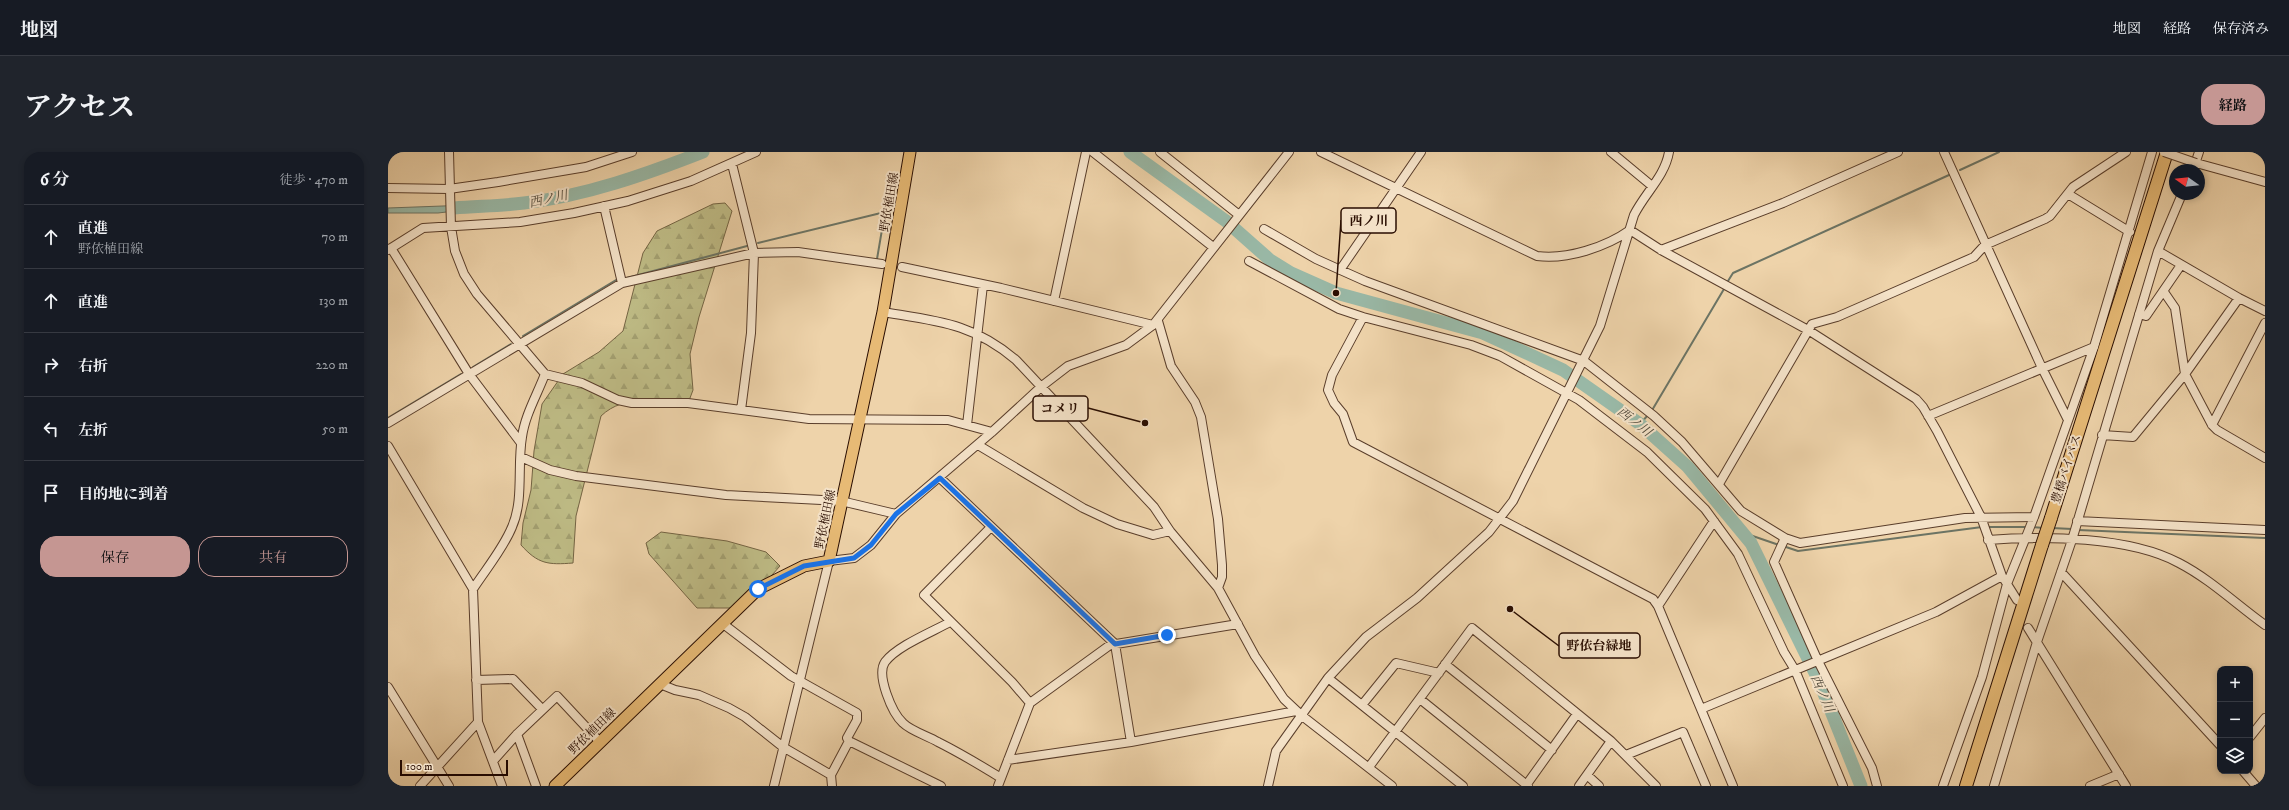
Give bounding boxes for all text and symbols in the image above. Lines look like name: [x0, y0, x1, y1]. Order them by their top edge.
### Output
text: 地図: [20, 19, 58, 42]
text: 地図: [2113, 20, 2141, 38]
text: 経路: [2163, 20, 2191, 38]
text: 保存済み: [2213, 20, 2269, 38]
button: 経路: [2201, 84, 2265, 125]
text: アクセス: [24, 90, 135, 125]
north arrow: [2169, 164, 2205, 200]
text: 6 分: [40, 169, 70, 191]
street label: 野依植田線: [877, 171, 902, 233]
text: 徒歩 · 470 m: [280, 172, 348, 188]
water label: 西ノ川: [527, 187, 571, 211]
callout: 西ノ川: [1341, 208, 1396, 233]
text: 西ノ川: [1349, 213, 1389, 229]
text: 直進: [78, 219, 108, 238]
icon: ahead: [40, 226, 62, 248]
text: 70 m: [322, 229, 348, 245]
text: 野依植田線: [78, 241, 143, 257]
icon: ahead: [40, 290, 62, 312]
text: 直進: [78, 293, 108, 312]
text: 130 m: [319, 293, 348, 309]
icon: right: [40, 354, 62, 376]
text: 右折: [78, 357, 108, 376]
text: 220 m: [316, 357, 348, 373]
callout: コメリ: [1033, 396, 1088, 421]
text: コメリ: [1040, 401, 1080, 417]
water label: 西ノ川: [1614, 403, 1656, 441]
icon: left: [40, 418, 62, 440]
text: 左折: [78, 421, 108, 440]
text: 50 m: [322, 421, 348, 437]
street label: 豊橋バイパス: [2048, 433, 2085, 506]
icon: arrive: [40, 482, 62, 504]
text: 目的地に到着: [78, 485, 168, 504]
street label: 野依植田線: [812, 488, 839, 550]
button: 保存: [40, 536, 190, 577]
button: 共有: [198, 536, 348, 577]
route start: [749, 580, 767, 598]
route end: [1158, 626, 1176, 644]
callout: 野依台緑地: [1559, 633, 1640, 658]
text: 野依台緑地: [1566, 638, 1632, 654]
map controls: [2217, 666, 2253, 774]
button: +: [2217, 666, 2253, 702]
water label: 西ノ川: [1807, 672, 1838, 716]
button: −: [2217, 702, 2253, 738]
street label: 野依植田線: [566, 705, 619, 758]
button: layers: [2217, 738, 2253, 774]
scale bar: [400, 758, 508, 777]
text: 100 m: [406, 760, 432, 774]

